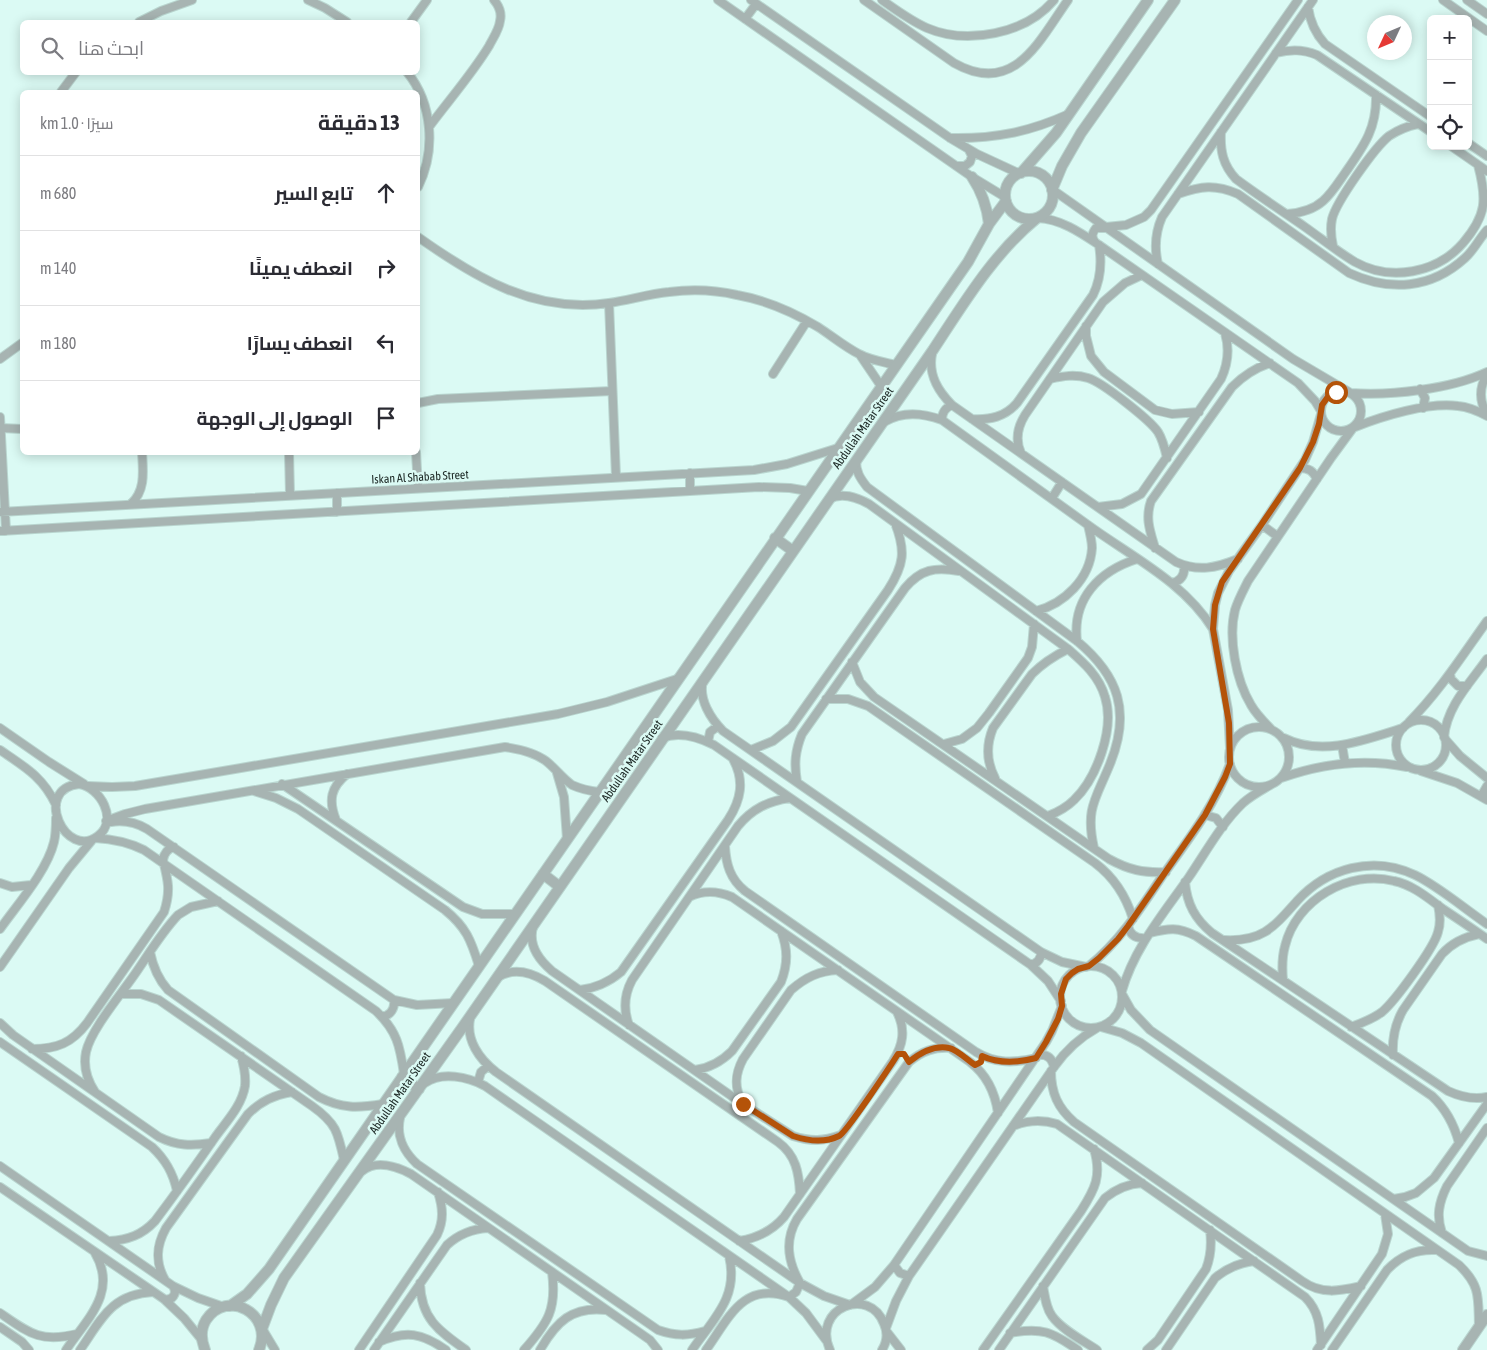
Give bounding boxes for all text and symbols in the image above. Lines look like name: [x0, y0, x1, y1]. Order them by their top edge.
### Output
north arrow: [1367, 15, 1412, 60]
map controls: [1427, 15, 1472, 150]
button: +: [1427, 15, 1472, 60]
search box: [20, 20, 420, 75]
icon: search: [38, 34, 66, 62]
text: ابحث هنا: [78, 37, 144, 59]
button: −: [1427, 60, 1472, 105]
button: locate: [1427, 105, 1472, 150]
text: 13 دقيقة: [318, 110, 400, 134]
text: سيرًا · 1.0 km: [40, 114, 114, 132]
icon: ahead: [372, 179, 400, 207]
text: تابع السير: [275, 182, 353, 204]
text: 680 m: [40, 184, 76, 202]
icon: right: [372, 254, 400, 282]
text: انعطف يمينًا: [249, 257, 353, 279]
text: 140 m: [40, 259, 76, 277]
icon: left: [372, 329, 400, 357]
text: انعطف يسارًا: [247, 332, 353, 354]
text: 180 m: [40, 334, 76, 352]
route start: [1325, 381, 1348, 404]
street label: Abdullah Matar Street: [830, 384, 897, 472]
icon: arrive: [372, 404, 400, 432]
text: الوصول إلى الوجهة: [196, 407, 353, 429]
street label: Iskan Al Shabab Street: [371, 467, 470, 487]
street label: Abdullah Matar Street: [599, 717, 666, 805]
street label: Abdullah Matar Street: [367, 1049, 434, 1137]
route end: [732, 1093, 755, 1116]

